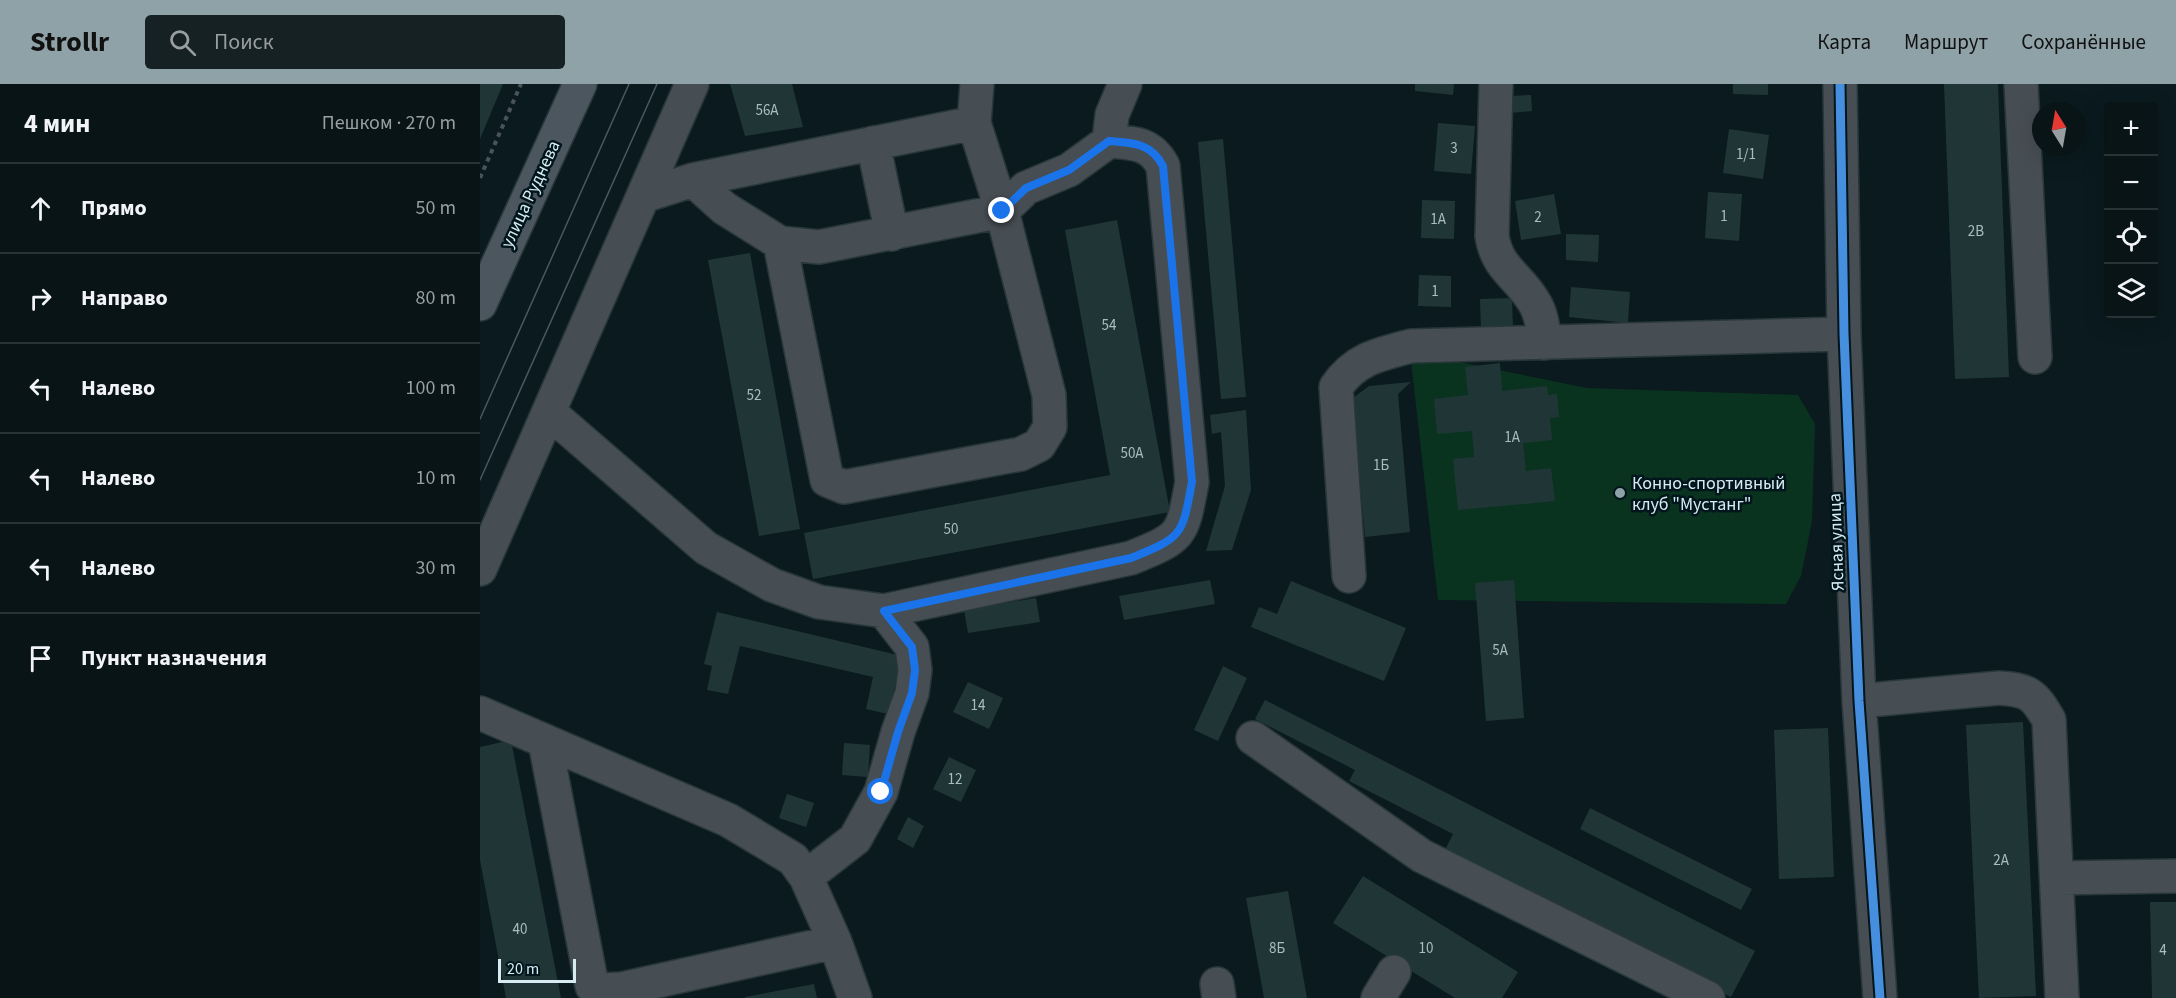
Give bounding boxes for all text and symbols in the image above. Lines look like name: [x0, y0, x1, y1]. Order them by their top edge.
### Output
search box: [145, 15, 565, 69]
text: Strollr: [30, 22, 109, 62]
icon: search: [166, 26, 199, 59]
text: Поиск: [214, 26, 274, 58]
text: Карта: [1817, 27, 1871, 57]
text: Маршрут: [1904, 27, 1988, 57]
text: Сохранённые: [2021, 27, 2146, 57]
house number: 56А: [755, 100, 779, 121]
north arrow: [2032, 102, 2086, 156]
map controls: [2104, 102, 2158, 318]
button: +: [2104, 102, 2158, 156]
text: 4 мин: [24, 105, 90, 142]
text: Пешком · 270 m: [322, 109, 456, 137]
street label: улица Руднева: [495, 136, 566, 252]
house number: 3: [1450, 138, 1458, 159]
house number: 1/1: [1736, 144, 1756, 165]
button: −: [2104, 156, 2158, 210]
icon: ahead: [24, 192, 57, 225]
text: Прямо: [81, 192, 147, 224]
text: 50 m: [416, 194, 456, 222]
route end: [988, 197, 1014, 223]
house number: 1: [1720, 206, 1728, 227]
house number: 2: [1534, 207, 1542, 228]
house number: 1А: [1430, 209, 1447, 230]
button: locate: [2104, 210, 2158, 264]
house number: 2В: [1968, 221, 1984, 242]
button: layers: [2104, 264, 2158, 318]
house number: 1: [1431, 281, 1439, 302]
icon: right: [24, 282, 57, 315]
text: Направо: [81, 282, 168, 314]
text: 80 m: [416, 284, 456, 312]
house number: 54: [1102, 315, 1117, 336]
icon: left: [24, 372, 57, 405]
text: Налево: [81, 372, 155, 404]
text: 100 m: [406, 374, 456, 402]
house number: 52: [747, 385, 761, 406]
house number: 1А: [1504, 427, 1521, 448]
house number: 50А: [1120, 443, 1144, 464]
house number: 1Б: [1373, 455, 1389, 476]
icon: left: [24, 462, 57, 495]
text: Налево: [81, 462, 155, 494]
text: 10 m: [416, 464, 456, 492]
place label: Конно-спортивный клуб "Мустанг": [1632, 471, 1785, 517]
marker: Конно-спортивный клуб "Мустанг": [1613, 486, 1627, 500]
street label: Ясная улица: [1822, 493, 1851, 591]
house number: 50: [944, 519, 958, 540]
icon: left: [24, 552, 57, 585]
text: Налево: [81, 552, 155, 584]
text: 30 m: [416, 554, 456, 582]
house number: 5А: [1492, 640, 1509, 661]
icon: arrive: [24, 642, 57, 675]
text: Пункт назначения: [81, 642, 267, 674]
house number: 14: [971, 695, 986, 716]
house number: 12: [948, 769, 962, 790]
route start: [867, 778, 893, 804]
house number: 2А: [1993, 850, 2010, 871]
house number: 40: [513, 919, 527, 940]
house number: 8Б: [1269, 938, 1285, 959]
house number: 10: [1419, 938, 1433, 959]
house number: 4: [2159, 940, 2167, 961]
scale bar: [498, 956, 576, 984]
text: 20 m: [507, 958, 539, 980]

